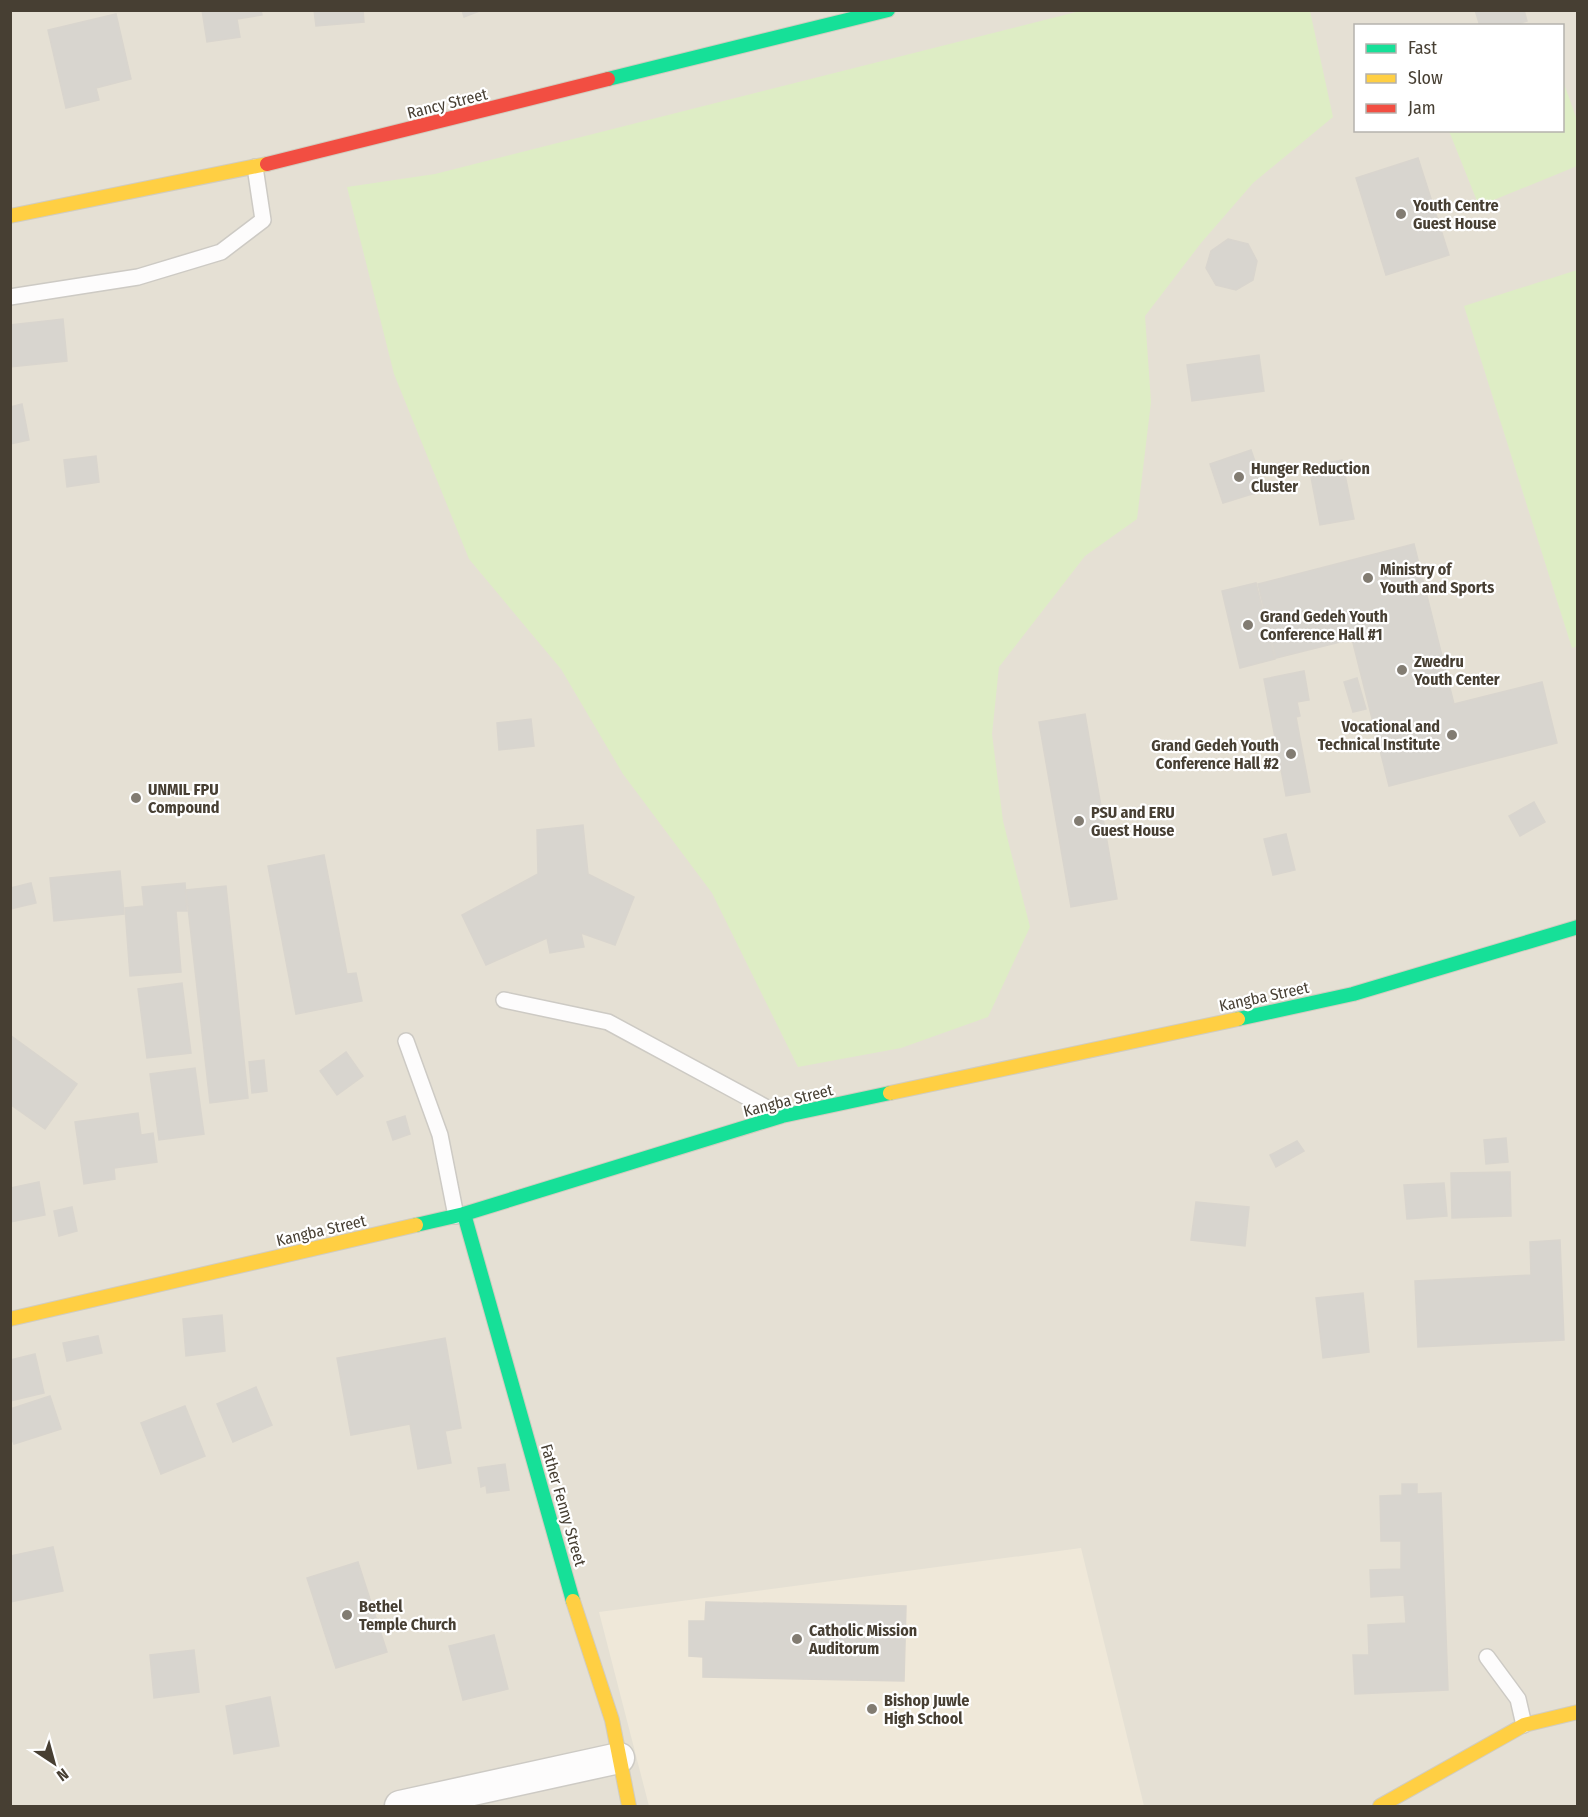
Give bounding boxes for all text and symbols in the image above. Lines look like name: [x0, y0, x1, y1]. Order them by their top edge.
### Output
legend: [1354, 24, 1564, 132]
text: Fast: [1408, 37, 1437, 59]
text: Slow: [1408, 67, 1443, 89]
street label: Rancy Street: [405, 84, 490, 123]
text: Jam: [1408, 97, 1436, 119]
place label: Youth Centre Guest House: [1412, 196, 1499, 233]
marker: Youth Centre Guest House: [1394, 207, 1408, 221]
place label: Hunger Reduction Cluster: [1251, 459, 1370, 496]
marker: Hunger Reduction Cluster: [1232, 470, 1246, 484]
place label: Ministry of Youth and Sports: [1379, 560, 1494, 597]
marker: Ministry of Youth and Sports: [1361, 571, 1375, 585]
place label: Grand Gedeh Youth Conference Hall #1: [1260, 607, 1388, 644]
marker: Grand Gedeh Youth Conference Hall #1: [1241, 618, 1255, 632]
place label: Zwedru Youth Center: [1413, 652, 1500, 689]
marker: Zwedru Youth Center: [1395, 663, 1409, 677]
place label: Vocational and Technical Institute: [1318, 717, 1440, 754]
marker: Vocational and Technical Institute: [1445, 728, 1459, 742]
place label: Grand Gedeh Youth Conference Hall #2: [1151, 736, 1280, 773]
marker: Grand Gedeh Youth Conference Hall #2: [1284, 747, 1298, 761]
place label: UNMIL FPU Compound: [148, 780, 219, 817]
marker: UNMIL FPU Compound: [129, 791, 143, 805]
place label: PSU and ERU Guest House: [1091, 803, 1175, 840]
marker: PSU and ERU Guest House: [1072, 814, 1086, 828]
street label: Kangba Street: [1217, 978, 1312, 1015]
street label: Kangba Street: [741, 1080, 836, 1121]
street label: Kangba Street: [274, 1211, 369, 1250]
street label: Father Fenny Street: [537, 1442, 590, 1569]
place label: Bethel Temple Church: [359, 1597, 456, 1634]
marker: Bethel Temple Church: [340, 1608, 354, 1622]
place label: Catholic Mission Auditorum: [808, 1621, 917, 1658]
marker: Catholic Mission Auditorum: [790, 1632, 804, 1646]
place label: Bishop Juwle High School: [884, 1691, 969, 1728]
marker: Bishop Juwle High School: [865, 1702, 879, 1716]
north arrow: [24, 1733, 84, 1793]
text: N: [53, 1764, 72, 1785]

